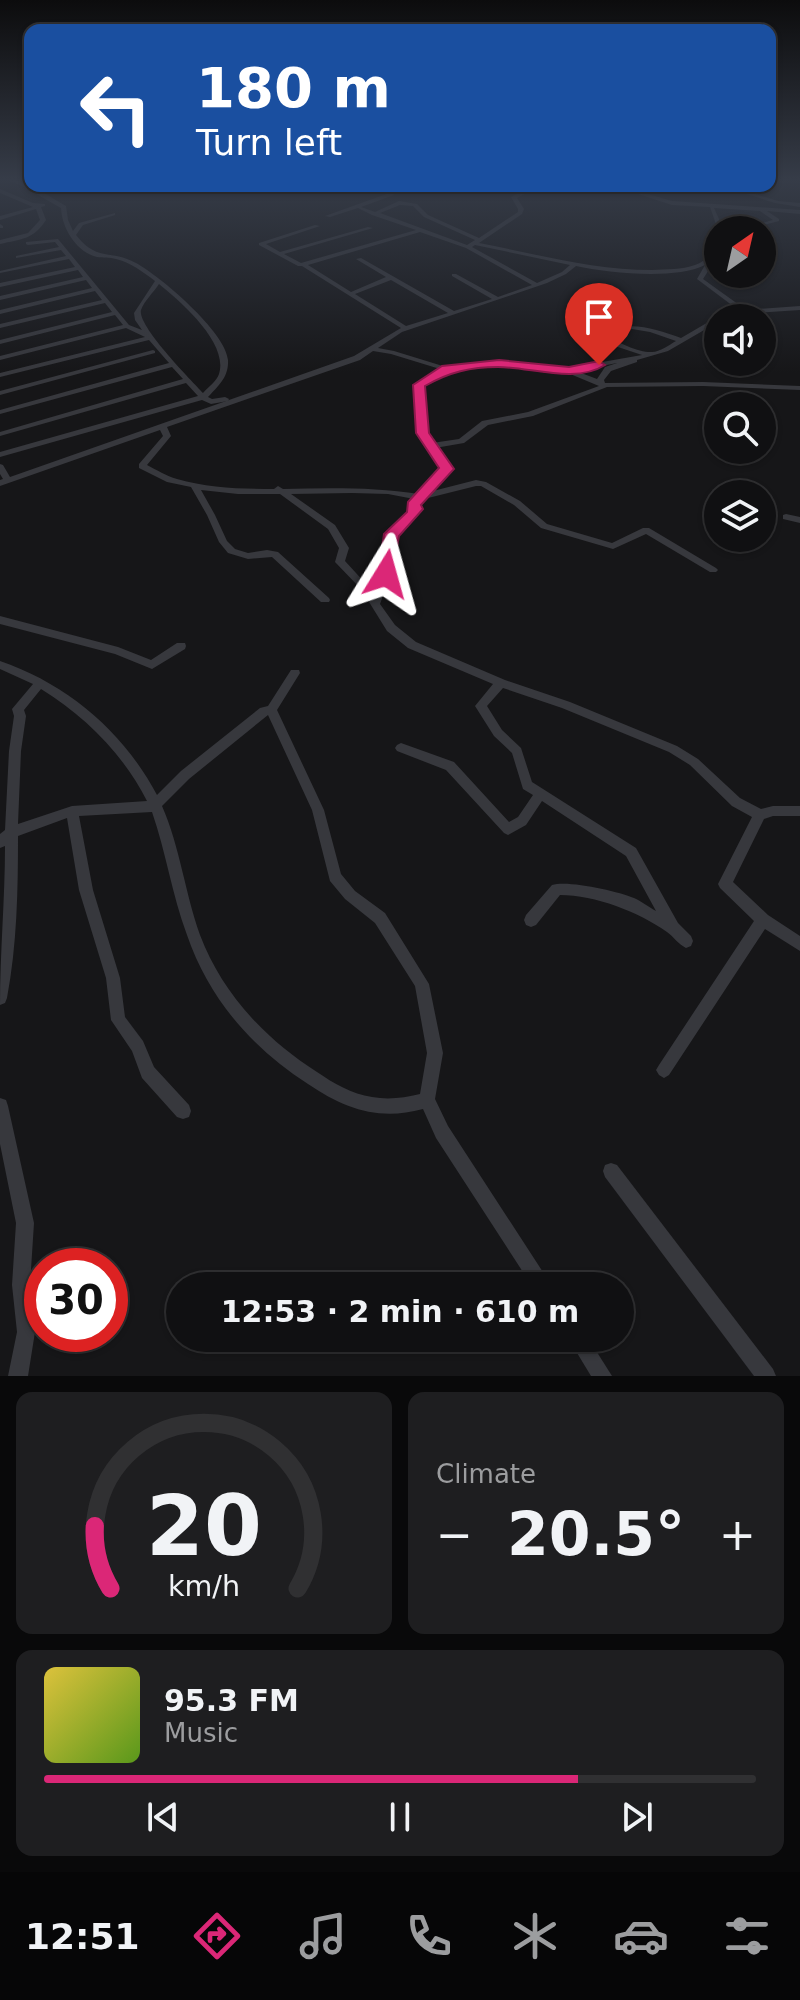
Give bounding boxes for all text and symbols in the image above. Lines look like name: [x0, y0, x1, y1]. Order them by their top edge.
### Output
text: 180 m: [196, 55, 391, 120]
icon: left: [64, 56, 168, 160]
text: Turn left: [196, 122, 342, 163]
north arrow: [704, 216, 776, 288]
map controls: [704, 216, 776, 552]
pin: [565, 283, 633, 365]
icon: arrive: [577, 295, 621, 339]
button: sound: [704, 304, 776, 376]
button: search: [704, 392, 776, 464]
button: layers: [704, 480, 776, 552]
position arrow: [344, 532, 428, 616]
speed limit sign: 30: [24, 1248, 128, 1352]
text: 12:53 · 2 min · 610 m: [221, 1294, 579, 1329]
text: Climate: [436, 1459, 536, 1489]
text: 20: [146, 1478, 262, 1575]
text: 20.5°: [507, 1499, 685, 1569]
text: −: [436, 1509, 473, 1560]
text: +: [719, 1509, 756, 1560]
text: km/h: [168, 1569, 240, 1603]
text: 95.3 FM: [164, 1683, 299, 1718]
text: Music: [164, 1718, 238, 1748]
icon: previous: [141, 1795, 185, 1839]
icon: pause: [378, 1795, 422, 1839]
icon: next: [615, 1795, 659, 1839]
icon: directions: [189, 1908, 245, 1964]
icon: music: [295, 1908, 351, 1964]
icon: phone: [401, 1908, 457, 1964]
icon: climate: [507, 1908, 563, 1964]
icon: car: [613, 1908, 669, 1964]
icon: filters: [719, 1908, 775, 1964]
text: 12:51: [25, 1916, 140, 1957]

